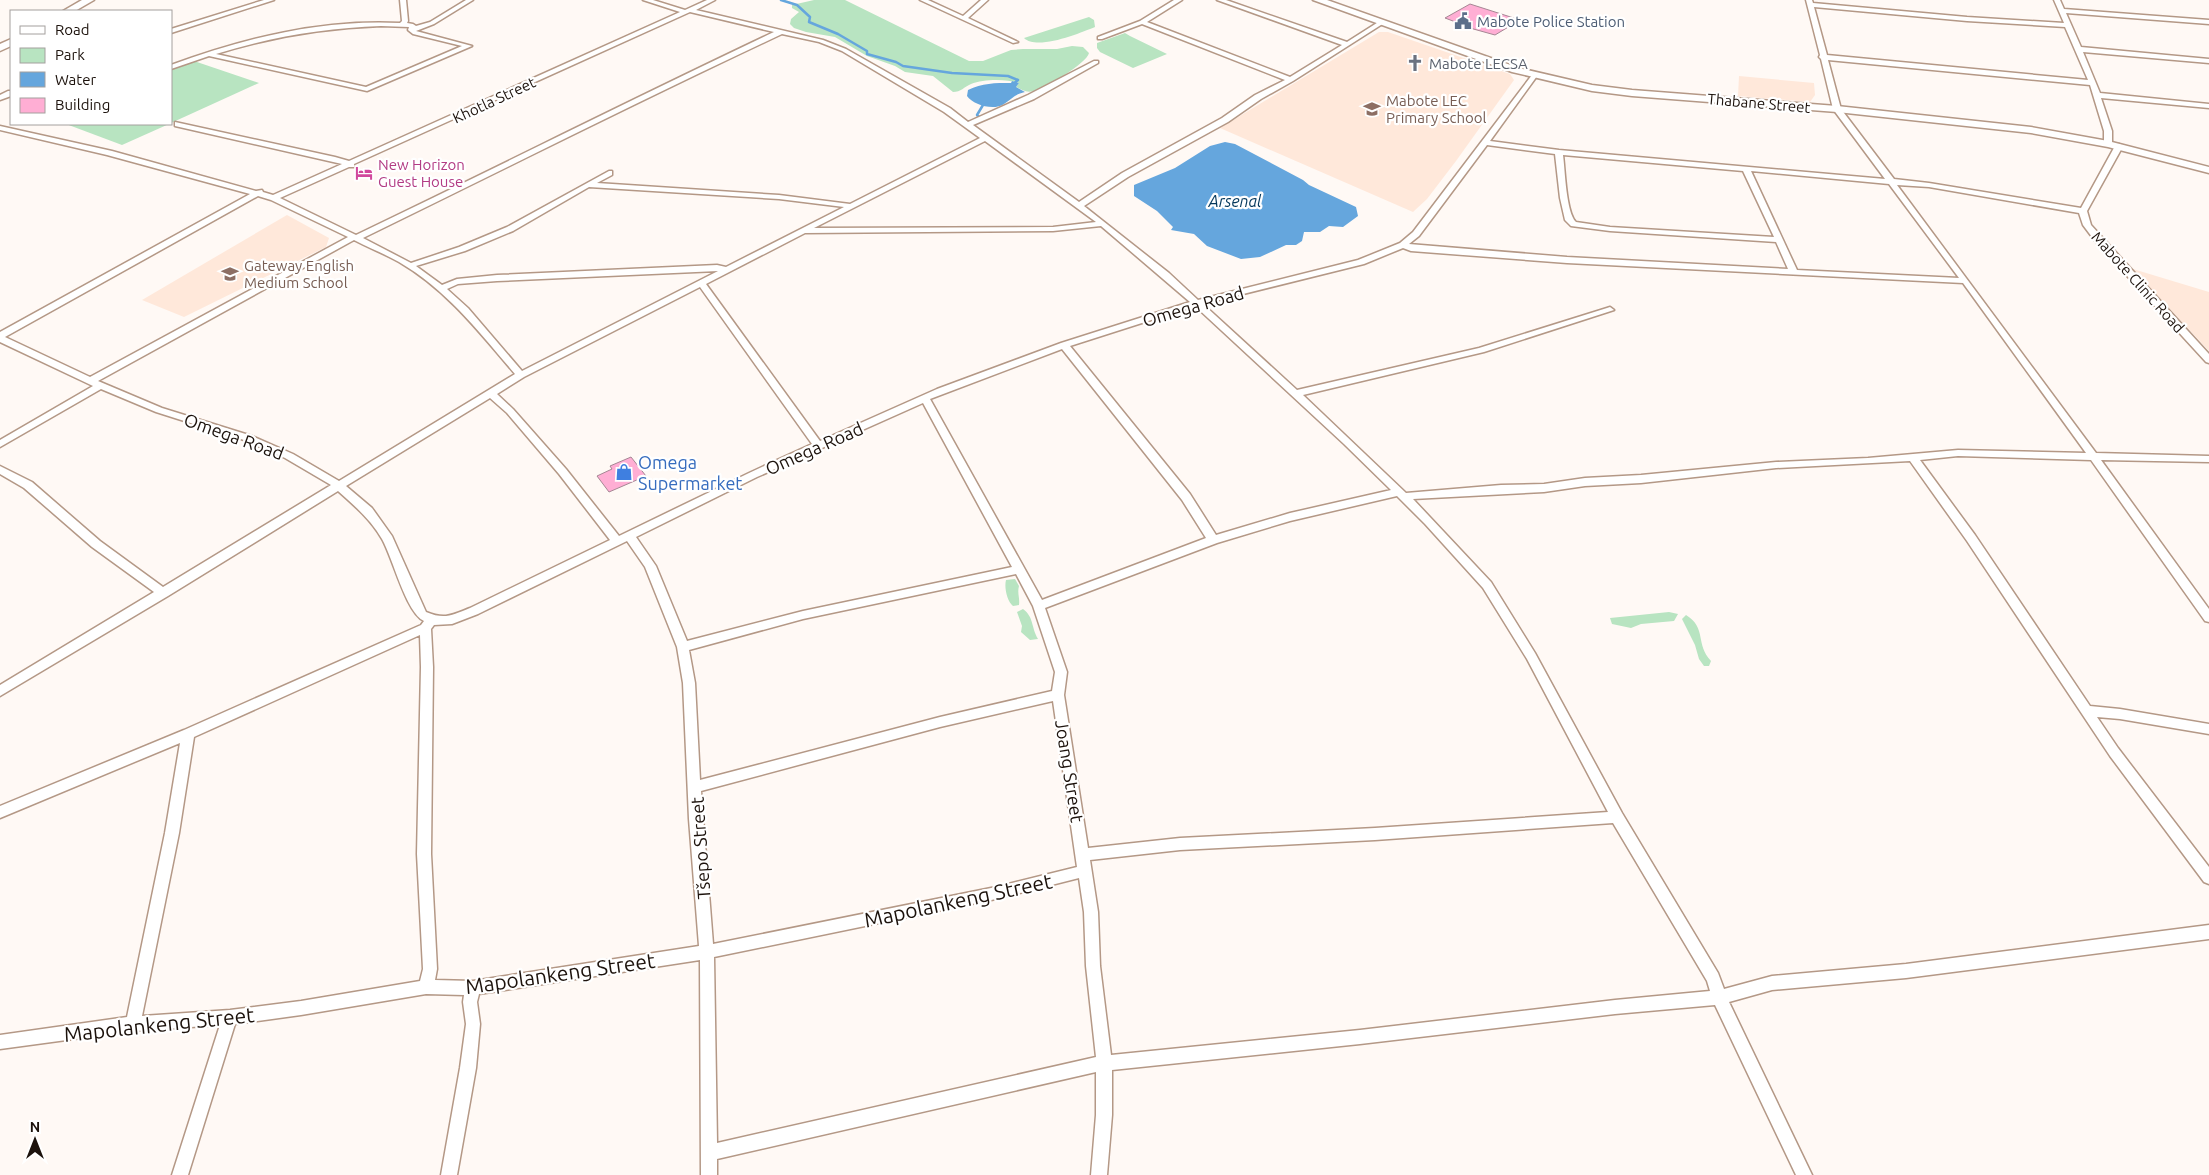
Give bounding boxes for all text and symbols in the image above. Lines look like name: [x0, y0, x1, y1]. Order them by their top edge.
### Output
legend: [10, 10, 172, 125]
public building icon: Mabote Police Station: [1453, 11, 1473, 31]
place label: Mabote Police Station: [1477, 13, 1625, 30]
text: Road: [55, 21, 90, 38]
text: Park: [55, 46, 85, 63]
church icon: Mabote LECSA: [1405, 53, 1425, 73]
place label: Mabote LECSA: [1429, 55, 1528, 72]
text: Water: [55, 71, 96, 88]
street label: Khotla Street: [450, 73, 538, 127]
street label: Thabane Street: [1707, 90, 1811, 116]
place label: Mabote LEC Primary School: [1386, 92, 1487, 126]
text: Building: [55, 96, 110, 113]
school or university icon: Mabote LEC Primary School: [1362, 99, 1382, 119]
place label: New Horizon Guest House: [378, 156, 465, 190]
hotel icon: New Horizon Guest House: [354, 163, 374, 183]
water label: Arsenal: [1207, 192, 1262, 210]
street label: Mabote Clinic Road: [2088, 228, 2188, 336]
place label: Gateway English Medium School: [244, 257, 354, 291]
school or university icon: Gateway English Medium School: [220, 264, 240, 284]
street label: Omega Road: [1140, 282, 1246, 330]
street label: Omega Road: [181, 409, 287, 463]
street label: Omega Road: [762, 418, 866, 478]
place label: Omega Supermarket: [638, 452, 742, 493]
shop icon: Omega Supermarket: [614, 462, 634, 482]
street label: Joang Street: [1052, 718, 1088, 824]
street label: Tšepo Street: [686, 796, 714, 900]
street label: Mapolankeng Street: [862, 868, 1054, 932]
street label: Mapolankeng Street: [464, 948, 656, 998]
street label: Mapolankeng Street: [63, 1002, 255, 1046]
north arrow: [10, 1115, 60, 1165]
text: N: [30, 1119, 40, 1135]

